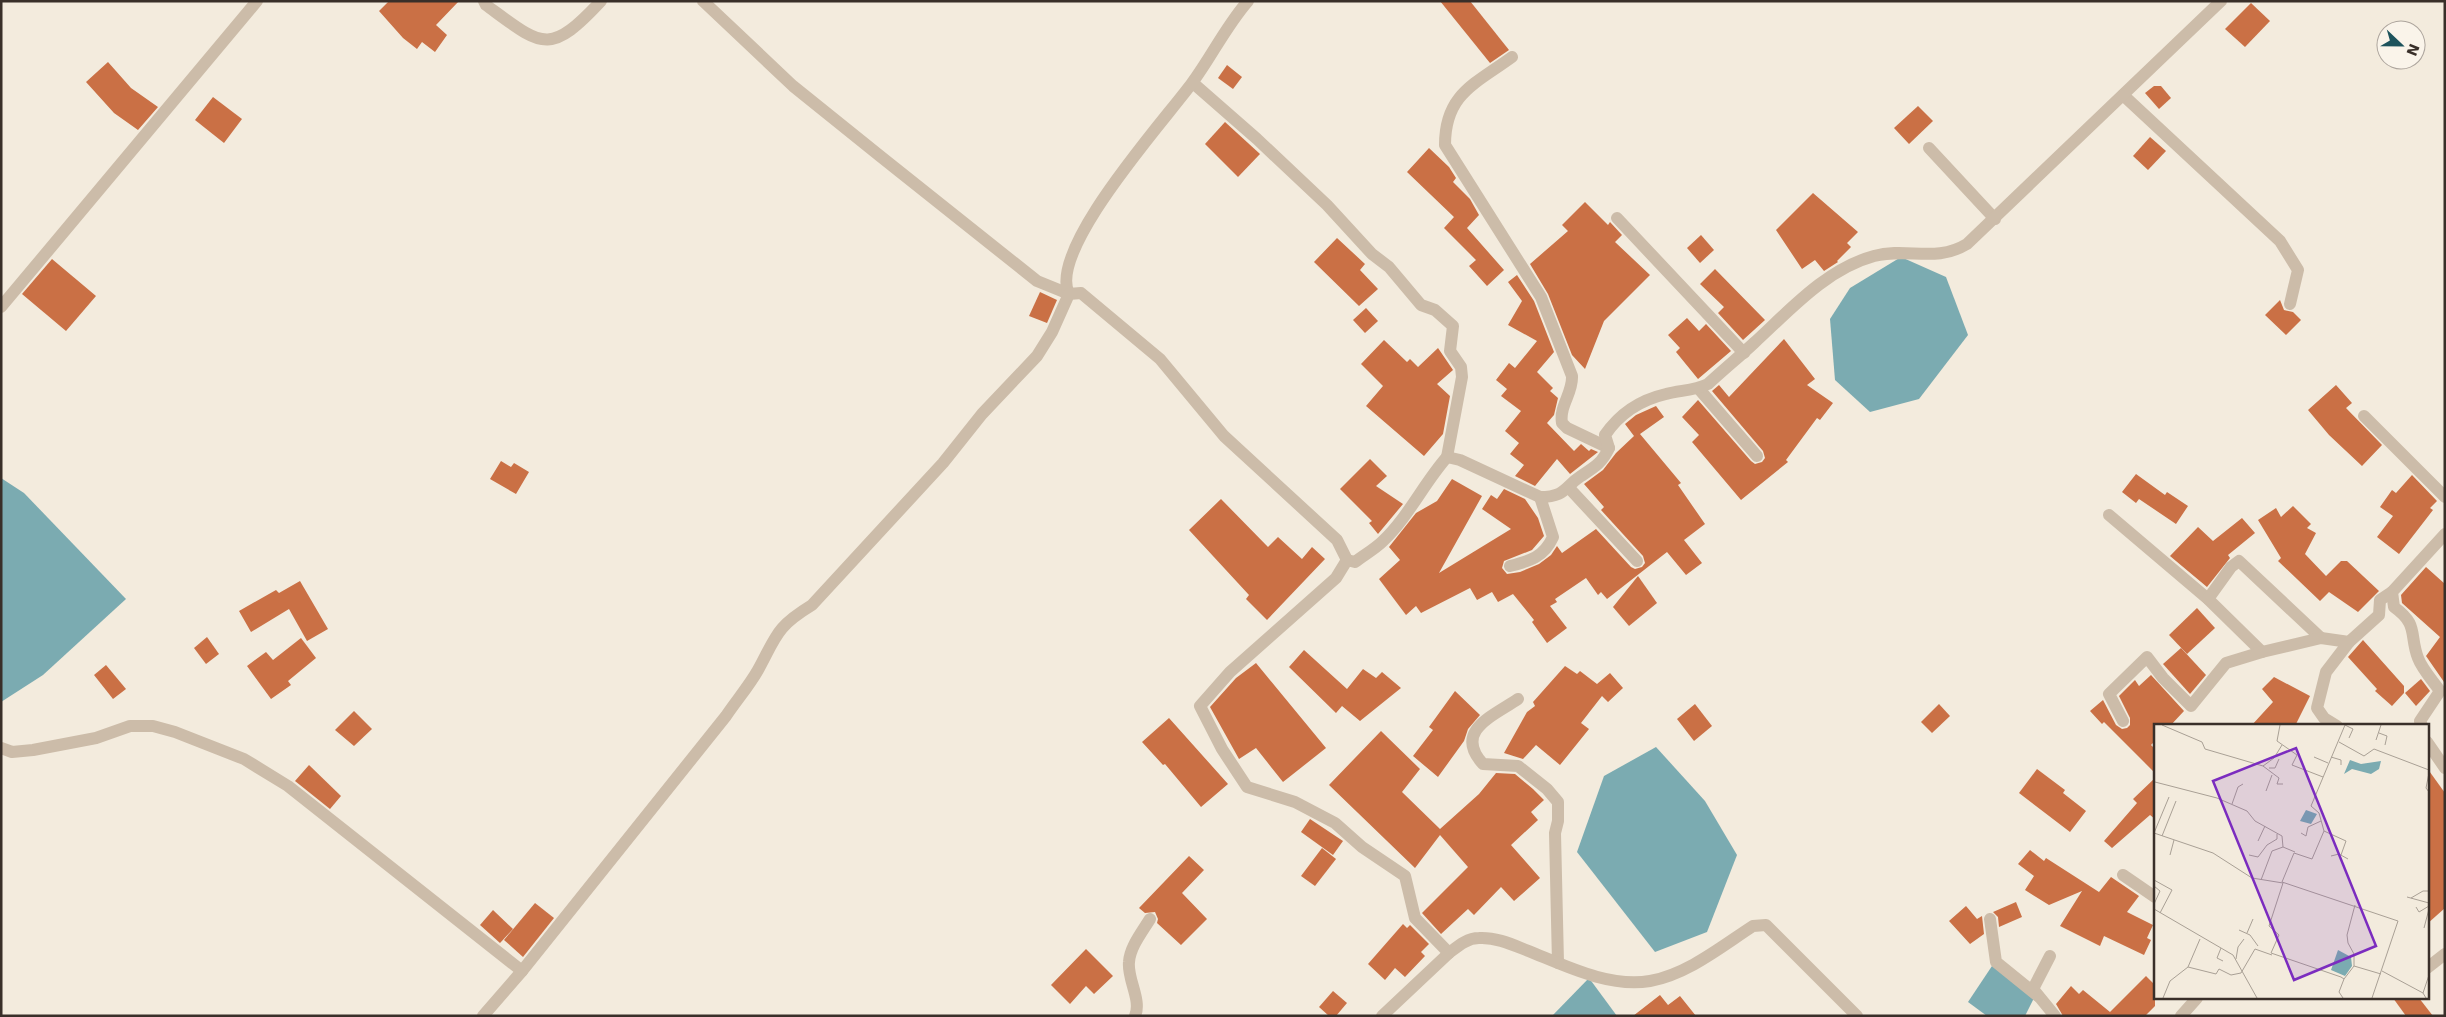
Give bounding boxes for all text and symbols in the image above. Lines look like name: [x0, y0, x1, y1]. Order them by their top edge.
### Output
north arrow: [2376, 20, 2426, 70]
text: N: [2403, 41, 2423, 58]
inset map: [2154, 724, 2428, 1000]

